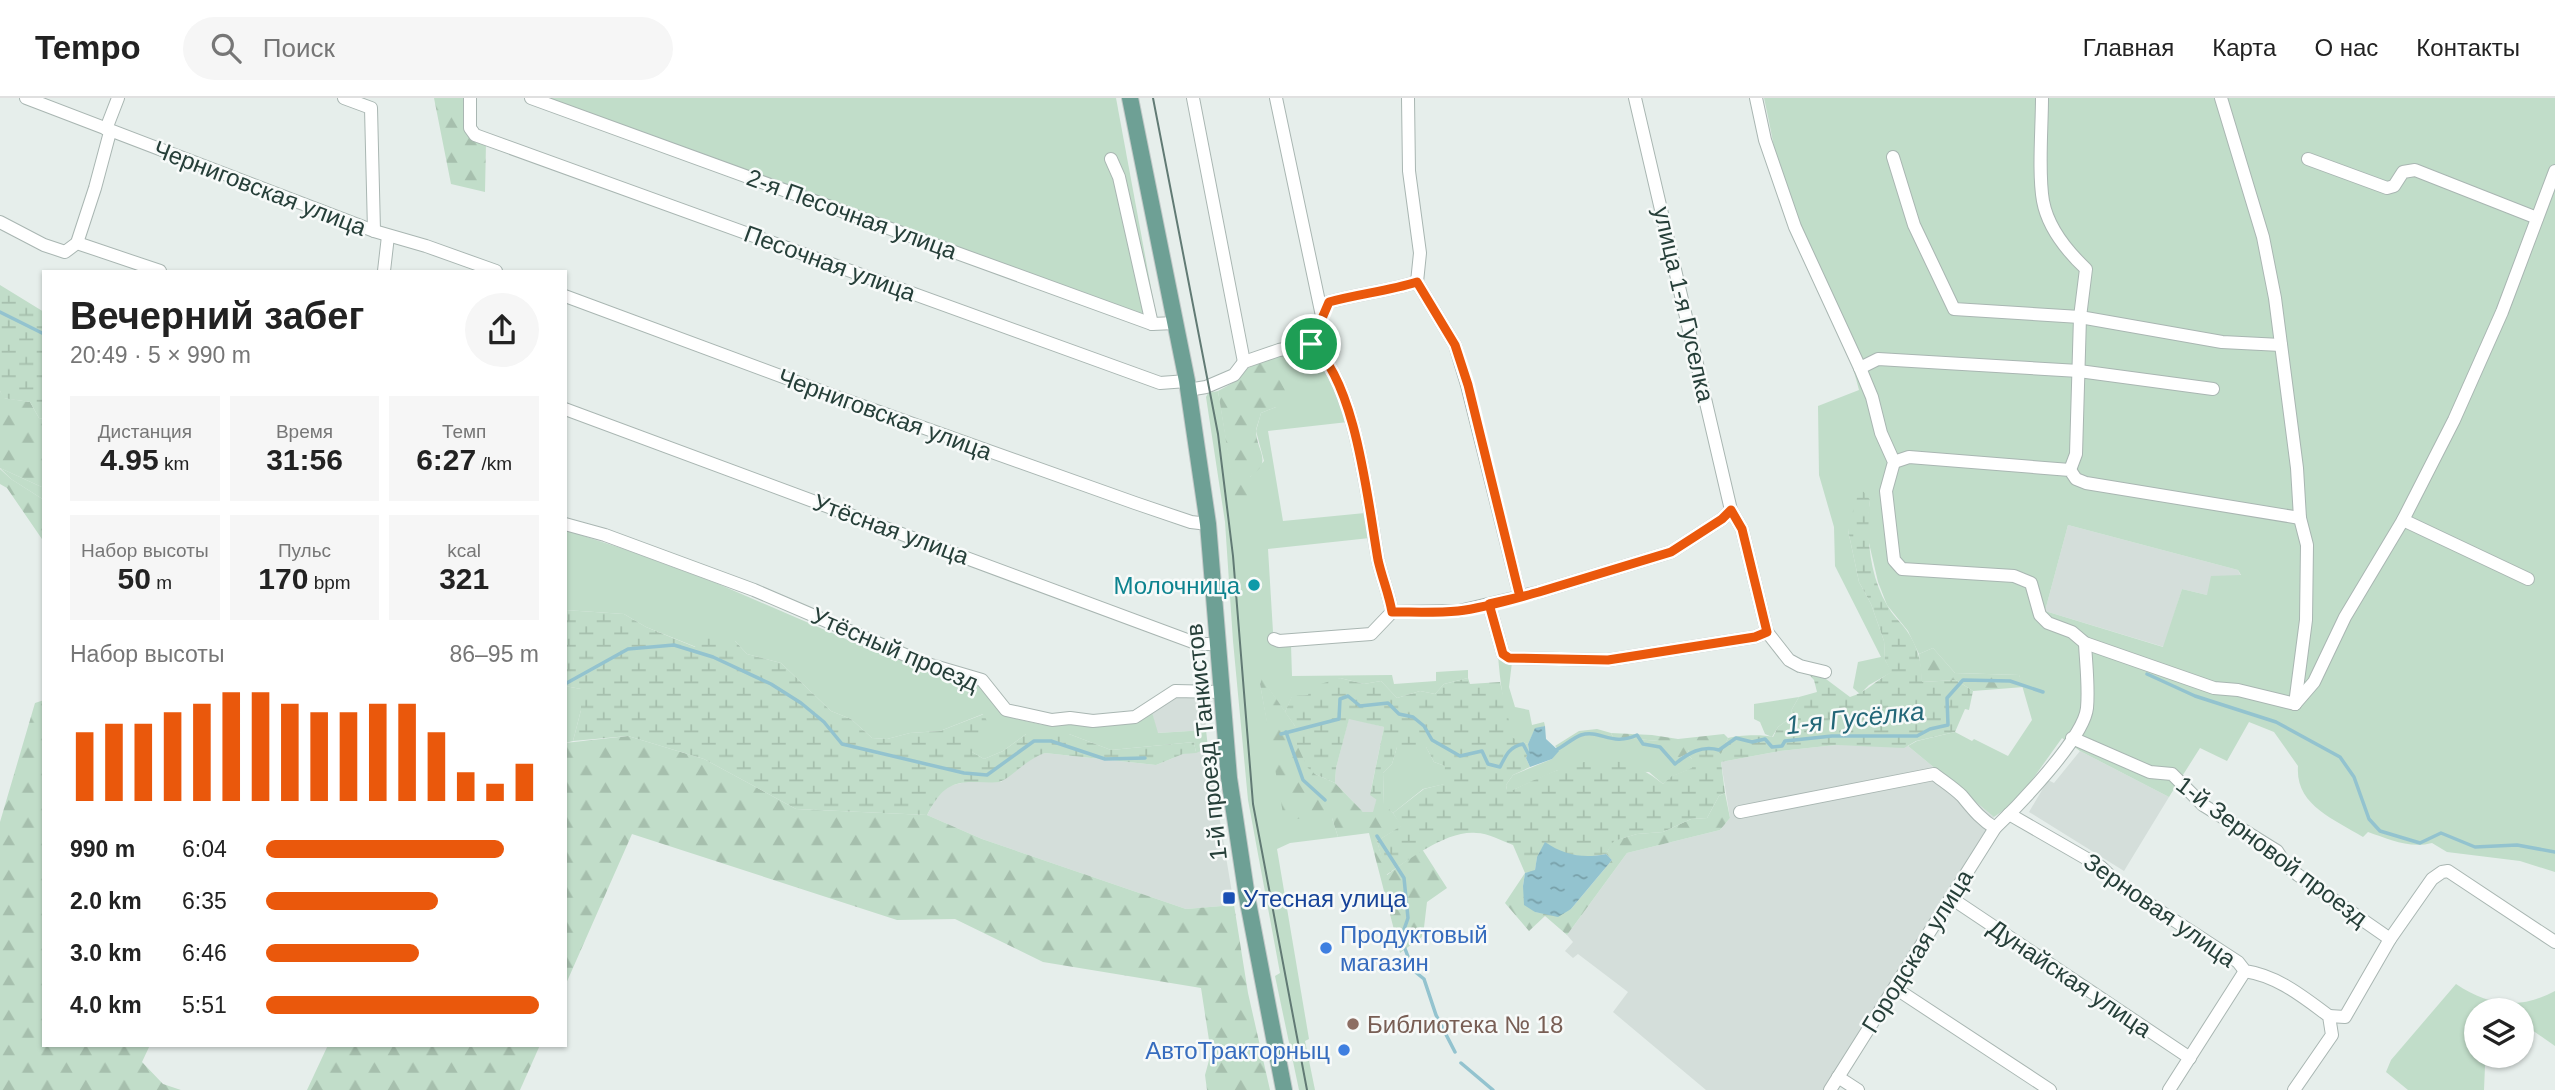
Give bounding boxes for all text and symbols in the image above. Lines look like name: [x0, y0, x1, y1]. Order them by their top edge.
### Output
search box: [183, 17, 673, 80]
text: Tempo: [35, 29, 141, 66]
icon: search: [207, 29, 245, 67]
text: Поиск: [263, 33, 335, 63]
text: Главная: [2083, 34, 2174, 61]
text: Карта: [2212, 34, 2276, 61]
text: О нас: [2314, 34, 2378, 61]
text: Контакты: [2416, 34, 2520, 61]
street label: Черниговская улица: [150, 135, 371, 241]
street label: 2-я Песочная улица: [743, 163, 961, 265]
street label: улица 1-я Гуселка: [1648, 204, 1720, 405]
street label: Песочная улица: [740, 219, 920, 307]
button: share: [465, 293, 539, 367]
text: Вечерний забег: [70, 295, 364, 337]
pin: [1281, 314, 1341, 374]
icon: arrive: [1292, 325, 1330, 363]
text: 20:49 · 5 × 990 m: [70, 342, 251, 368]
street label: Черниговская улица: [774, 363, 996, 465]
text: Дистанция: [98, 421, 192, 442]
text: Время: [276, 421, 333, 442]
text: Темп: [442, 421, 486, 442]
text: 4.95: [100, 443, 159, 476]
text: 31:56: [266, 443, 343, 476]
text: 6:27: [416, 443, 476, 476]
text: km: [159, 453, 189, 474]
text: /km: [476, 453, 512, 474]
street label: Утёсная улица: [809, 488, 973, 570]
text: Набор высоты: [81, 540, 209, 561]
text: Пульс: [278, 540, 331, 561]
text: kcal: [447, 540, 481, 561]
text: 50: [118, 562, 151, 595]
text: 170: [258, 562, 308, 595]
text: 321: [439, 562, 489, 595]
text: m: [151, 572, 172, 593]
text: bpm: [308, 572, 351, 593]
place label: Молочница: [1114, 572, 1241, 599]
marker: Молочница: [1246, 577, 1262, 593]
street label: Утёсный проезд: [807, 602, 983, 696]
street label: 1-й проезд Танкистов: [1180, 622, 1232, 862]
text: Набор высоты: [70, 641, 224, 667]
text: 86–95 m: [449, 641, 539, 667]
water label: 1-я Гусёлка: [1784, 696, 1926, 740]
street label: 1-й Зерновой проезд: [2171, 770, 2373, 932]
text: 990 m: [70, 836, 135, 862]
text: 6:04: [182, 836, 227, 862]
street label: Зерновая улица: [2079, 848, 2242, 973]
street label: Городская улица: [1856, 864, 1978, 1037]
place label: Утесная улица: [1243, 885, 1407, 912]
text: 2.0 km: [70, 888, 142, 914]
text: 6:35: [182, 888, 227, 914]
marker: Утесная улица: [1221, 890, 1237, 906]
street label: Дунайская улица: [1983, 913, 2157, 1043]
place label: Продуктовый магазин: [1340, 921, 1488, 976]
text: 3.0 km: [70, 940, 142, 966]
text: 6:46: [182, 940, 227, 966]
marker: Продуктовый магазин: [1318, 940, 1334, 956]
text: 4.0 km: [70, 992, 142, 1018]
text: 5:51: [182, 992, 227, 1018]
map controls: [2464, 998, 2534, 1068]
button: layers: [2464, 998, 2534, 1068]
place label: Библиотека № 18: [1367, 1011, 1563, 1038]
marker: Библиотека № 18: [1345, 1016, 1361, 1032]
place label: АвтоТракторныц: [1145, 1037, 1330, 1064]
marker: АвтоТракторныц: [1336, 1042, 1352, 1058]

